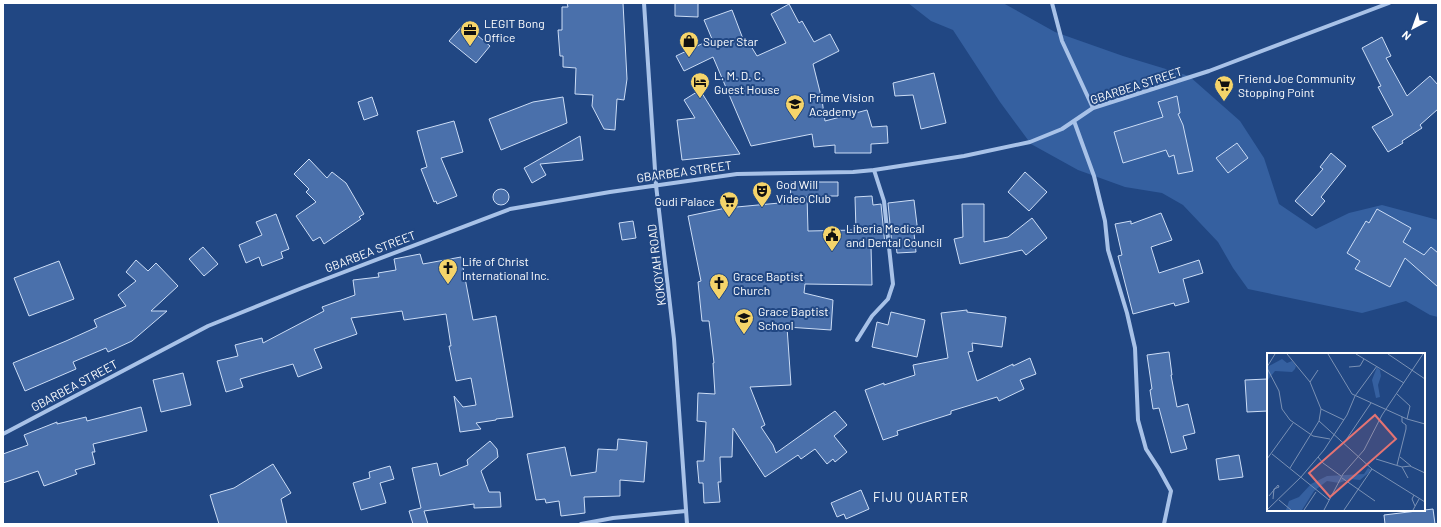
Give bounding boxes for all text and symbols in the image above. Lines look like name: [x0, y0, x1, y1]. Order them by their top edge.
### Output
north arrow: [1393, 8, 1433, 48]
place label: LEGIT Bong Office: [484, 16, 545, 44]
office icon: LEGIT Bong Office: [459, 19, 481, 47]
text: N: [1399, 29, 1413, 43]
shop icon: Super Star: [678, 30, 700, 58]
place label: Super Star: [703, 34, 759, 48]
street label: GBARBEA STREET: [1088, 63, 1184, 106]
place label: L. M. D. C. Guest House: [714, 68, 780, 96]
hotel icon: L. M. D. C. Guest House: [689, 71, 711, 99]
place label: Friend Joe Community Stopping Point: [1238, 71, 1356, 99]
supermarket icon: Friend Joe Community Stopping Point: [1213, 74, 1235, 102]
place label: Prime Vision Academy: [809, 90, 874, 118]
school or university icon: Prime Vision Academy: [784, 93, 806, 121]
street label: GBARBEA STREET: [636, 157, 733, 185]
place label: God Will Video Club: [776, 177, 831, 205]
theatre icon: God Will Video Club: [751, 180, 773, 208]
supermarket icon: Gudi Palace: [718, 190, 740, 218]
place label: Gudi Palace: [655, 194, 715, 208]
place label: Liberia Medical and Dental Council: [846, 221, 942, 249]
street label: KOKOYAH ROAD: [644, 223, 668, 307]
public building icon: Liberia Medical and Dental Council: [821, 224, 843, 252]
street label: GBARBEA STREET: [323, 227, 417, 275]
place label: Life of Christ International Inc.: [462, 254, 550, 282]
church icon: Life of Christ International Inc.: [437, 257, 459, 285]
place label: Grace Baptist Church: [733, 269, 804, 297]
church icon: Grace Baptist Church: [708, 272, 730, 300]
place label: Grace Baptist School: [758, 304, 829, 332]
school or university icon: Grace Baptist School: [733, 307, 755, 335]
inset map: [1267, 353, 1425, 511]
street label: GBARBEA STREET: [28, 356, 120, 414]
district label: FIJU QUARTER: [873, 489, 969, 505]

